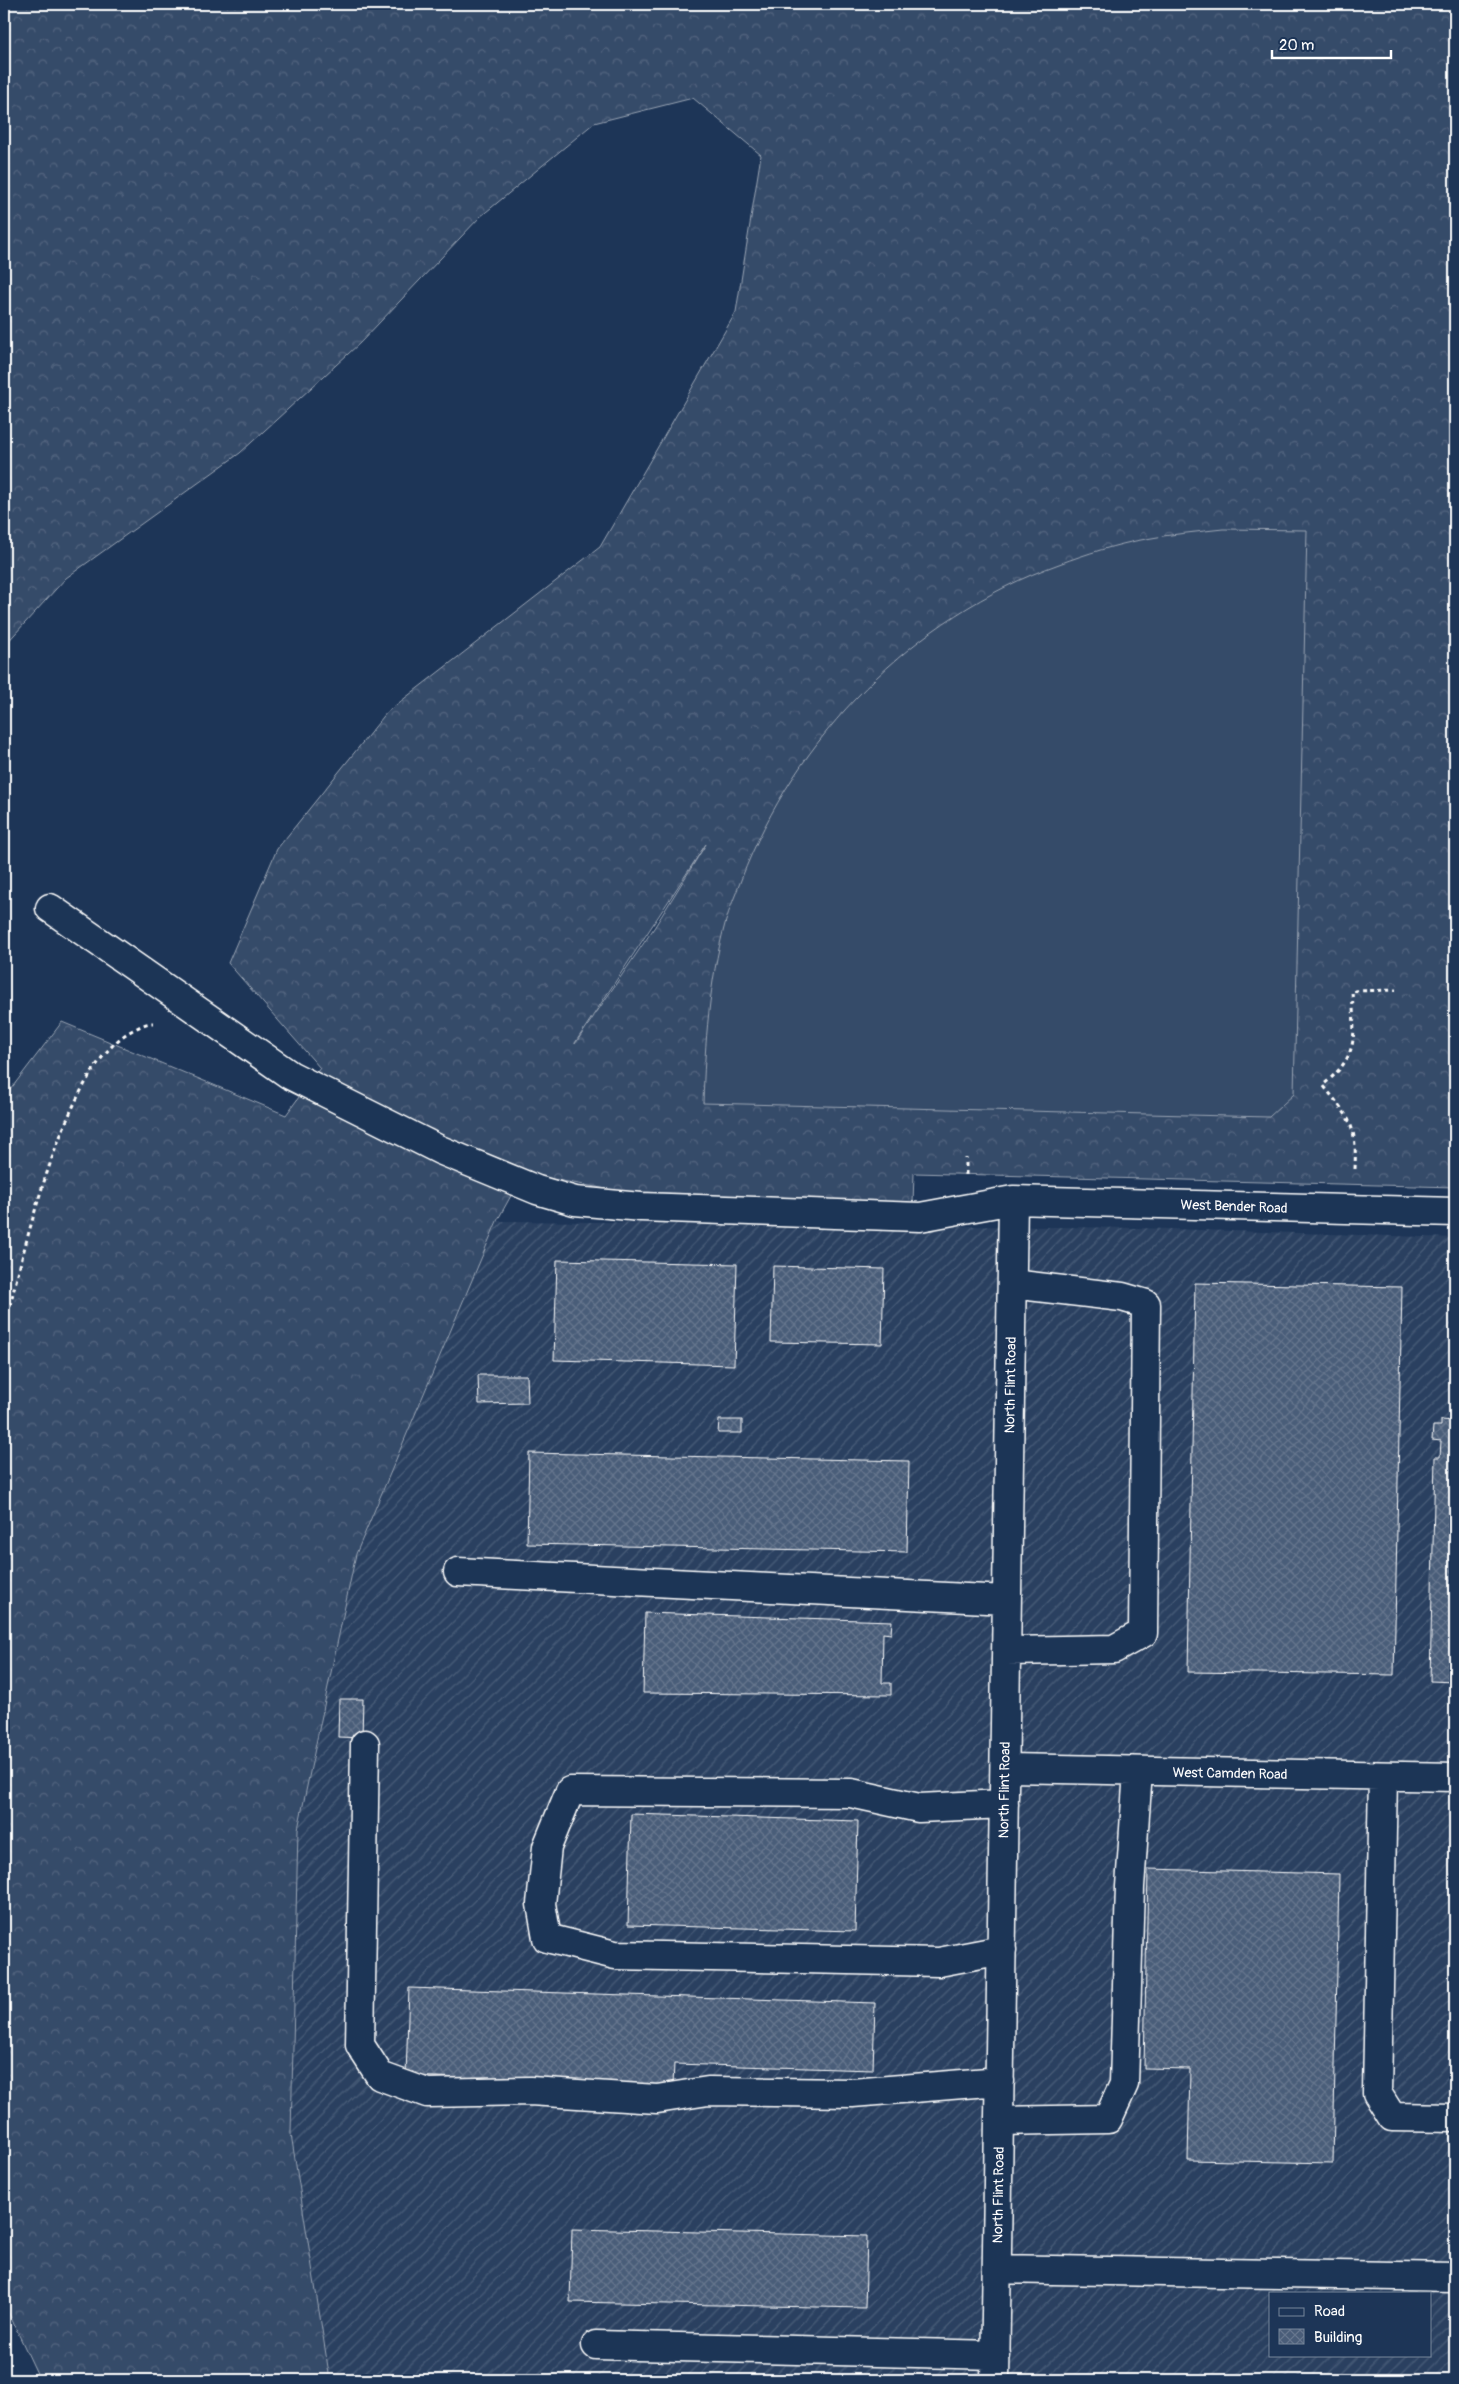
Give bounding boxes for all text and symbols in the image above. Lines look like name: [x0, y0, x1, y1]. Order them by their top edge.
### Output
scale bar: [1272, 28, 1390, 60]
text: 20 m: [1279, 36, 1314, 55]
street label: West Bender Road: [1180, 1196, 1288, 1217]
street label: North Flint Road: [1001, 1336, 1020, 1434]
street label: North Flint Road: [995, 1741, 1014, 1839]
street label: West Camden Road: [1172, 1764, 1288, 1783]
street label: North Flint Road: [989, 2146, 1008, 2244]
legend: [1269, 2292, 1432, 2356]
text: Road: [1314, 2302, 1345, 2321]
text: Building: [1314, 2328, 1362, 2347]

